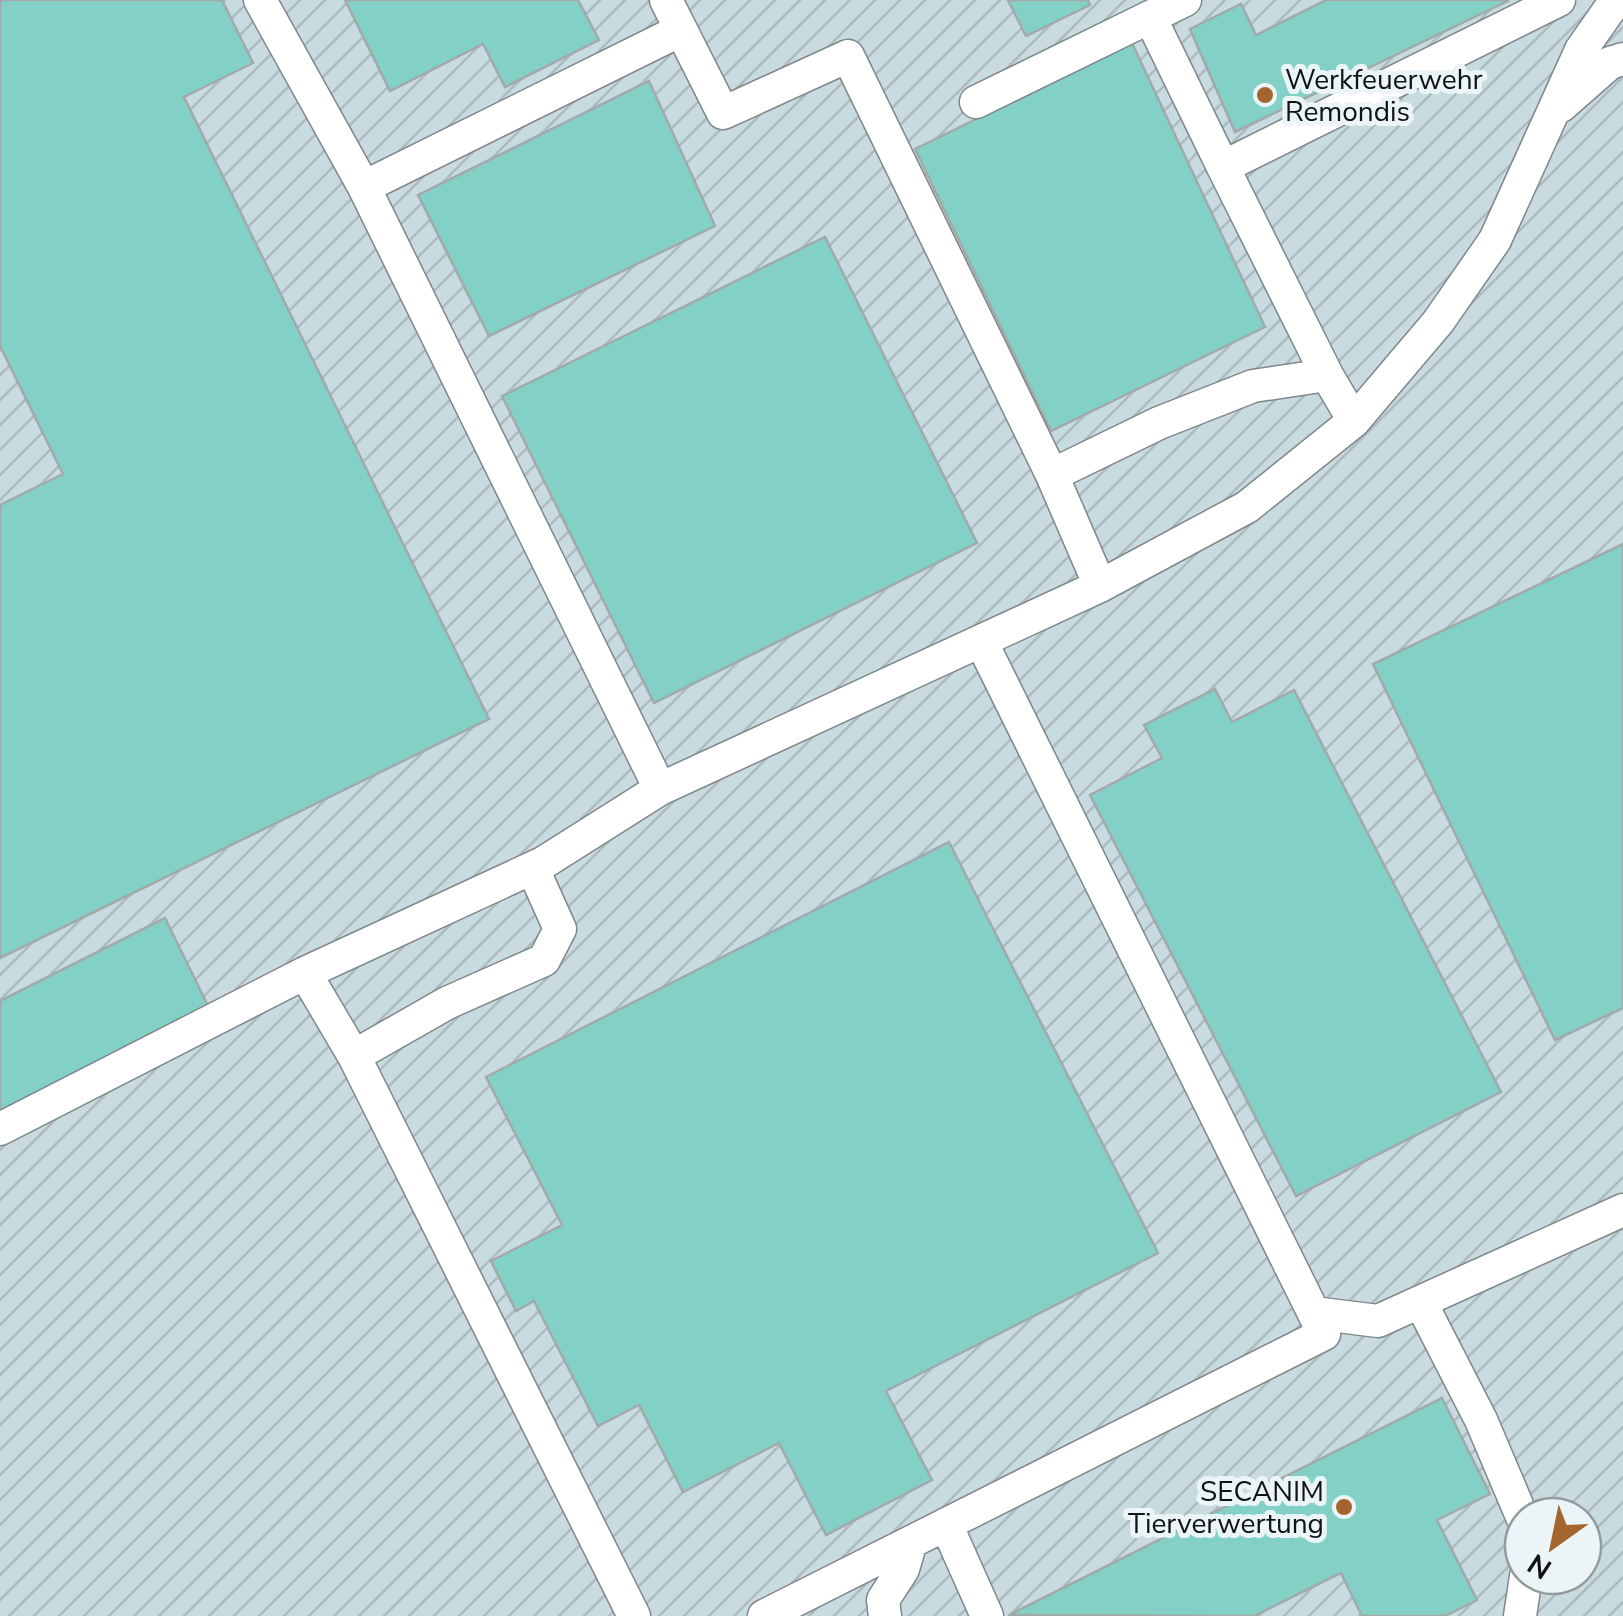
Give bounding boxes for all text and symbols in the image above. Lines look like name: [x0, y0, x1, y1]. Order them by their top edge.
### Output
place label: Werkfeuerwehr Remondis: [1285, 61, 1483, 131]
marker: Werkfeuerwehr Remondis: [1254, 84, 1276, 106]
place label: SECANIM Tierverwertung: [1128, 1473, 1324, 1543]
marker: SECANIM Tierverwertung: [1333, 1496, 1355, 1518]
north arrow: [1503, 1496, 1603, 1596]
text: N: [1521, 1544, 1559, 1588]

